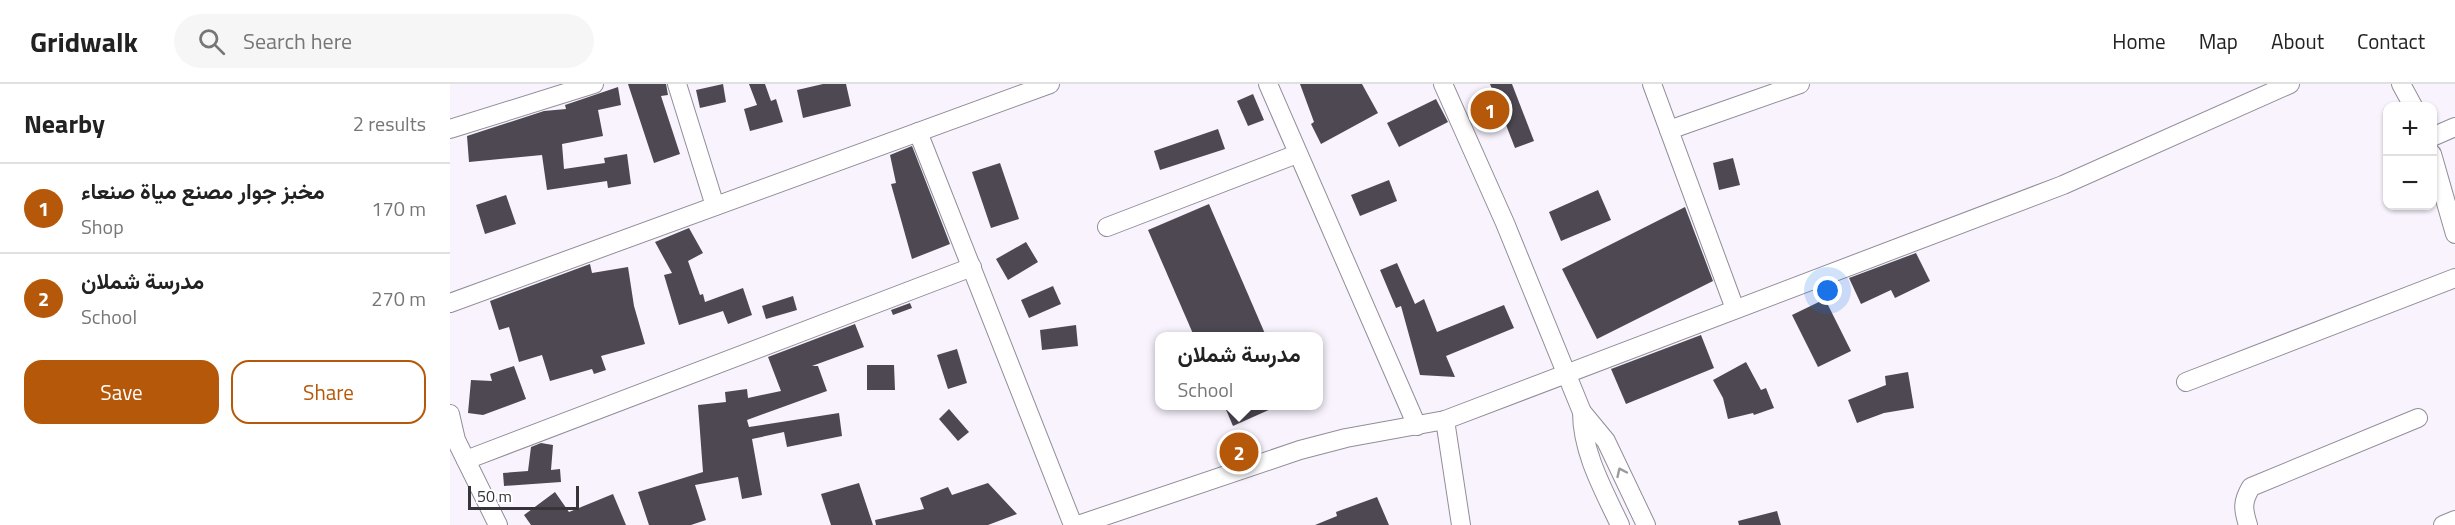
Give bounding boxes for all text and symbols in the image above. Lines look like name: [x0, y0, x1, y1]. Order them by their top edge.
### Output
search box: [174, 14, 594, 68]
text: Gridwalk: [30, 20, 138, 63]
text: Search here: [243, 24, 352, 58]
icon: search: [195, 25, 228, 58]
text: Home: [2112, 25, 2166, 57]
text: Map: [2199, 25, 2238, 57]
text: About: [2271, 25, 2324, 57]
text: Contact: [2357, 25, 2425, 57]
pin: 1: [1470, 87, 1510, 132]
map controls: [2383, 102, 2437, 210]
button: +: [2383, 102, 2437, 156]
text: Nearby: [24, 104, 105, 143]
text: 2 results: [353, 108, 426, 139]
button: −: [2383, 156, 2437, 210]
text: مخبز جوار مصنع مياة صنعاء: [81, 174, 325, 208]
text: 1: [38, 193, 49, 224]
text: 170 m: [371, 193, 426, 224]
text: Shop: [81, 211, 124, 242]
text: مدرسة شملان: [81, 264, 204, 298]
your location: [1813, 276, 1842, 305]
text: 2: [38, 283, 49, 314]
text: 270 m: [371, 283, 426, 314]
text: School: [81, 301, 137, 332]
popup: [1155, 332, 1323, 410]
text: مدرسة شملان: [1177, 337, 1301, 371]
button: Save: [24, 360, 219, 424]
button: Share: [231, 360, 426, 424]
text: School: [1177, 374, 1233, 405]
pin: 2: [1220, 430, 1258, 475]
one-way arrow: [1617, 467, 1629, 478]
scale bar: [468, 483, 579, 510]
text: 50 m: [477, 484, 512, 508]

